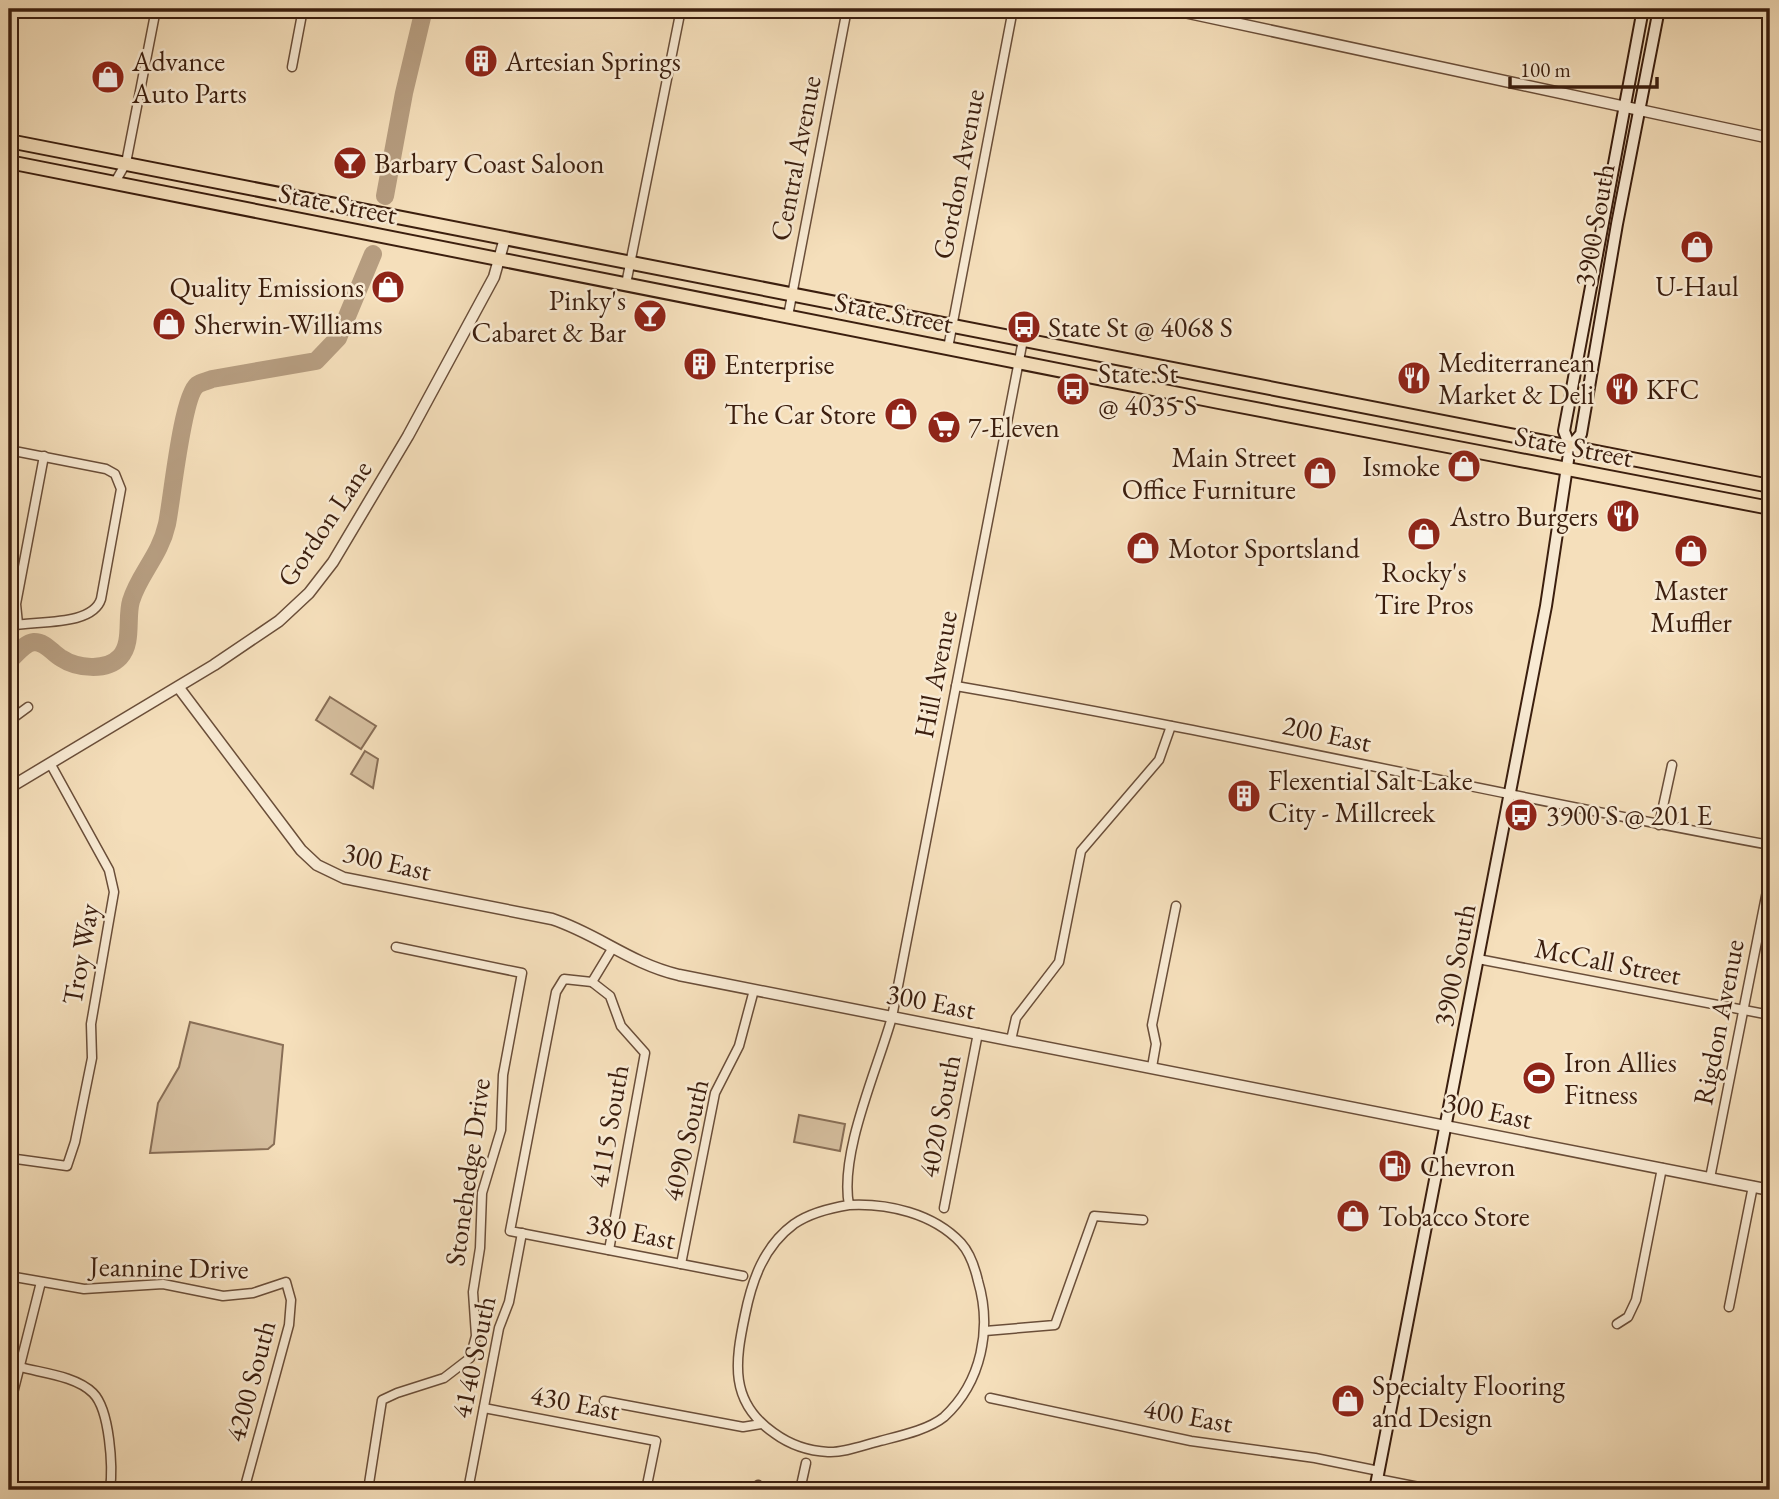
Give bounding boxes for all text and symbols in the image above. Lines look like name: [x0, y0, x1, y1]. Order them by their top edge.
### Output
building icon: Artesian Springs: [462, 42, 500, 80]
place label: Advance Auto Parts: [131, 43, 247, 111]
place label: Artesian Springs: [504, 43, 681, 79]
scale bar: [1510, 46, 1656, 90]
text: 100 m: [1520, 56, 1571, 83]
shop icon: Advance Auto Parts: [89, 58, 127, 96]
street label: Central Avenue: [761, 72, 829, 244]
street label: Gordon Avenue: [924, 86, 992, 262]
bar icon: Barbary Coast Saloon: [331, 144, 369, 182]
place label: Barbary Coast Saloon: [374, 145, 605, 181]
street label: 3900 South: [1565, 161, 1623, 289]
street label: State Street: [276, 174, 400, 232]
shop icon: U-Haul: [1678, 228, 1716, 266]
shop icon: Quality Emissions: [369, 268, 407, 306]
place label: U-Haul: [1655, 268, 1739, 304]
place label: Quality Emissions: [169, 269, 364, 305]
place label: Pinky's Cabaret & Bar: [472, 282, 627, 350]
street label: State Street: [832, 283, 956, 341]
bar icon: Pinky's Cabaret & Bar: [631, 297, 669, 335]
shop icon: Sherwin-Williams: [150, 305, 188, 343]
place label: Sherwin-Williams: [194, 306, 383, 342]
bus stop icon: State St @ 4068 S: [1005, 308, 1043, 346]
place label: State St @ 4068 S: [1048, 309, 1233, 345]
place label: Mediterranean Market & Deli: [1438, 344, 1596, 412]
building icon: Enterprise: [681, 345, 719, 383]
place label: Enterprise: [724, 346, 834, 382]
place label: State St @ 4035 S: [1098, 355, 1197, 423]
restaurant icon: Mediterranean Market & Deli: [1395, 359, 1433, 397]
bus stop icon: State St @ 4035 S: [1054, 370, 1092, 408]
restaurant icon: KFC: [1603, 370, 1641, 408]
place label: KFC: [1646, 371, 1699, 407]
shop icon: The Car Store: [882, 395, 920, 433]
place label: The Car Store: [724, 396, 876, 432]
supermarket icon: 7-Eleven: [925, 408, 963, 446]
place label: 7-Eleven: [968, 409, 1060, 445]
street label: State Street: [1512, 417, 1636, 475]
place label: Main Street Office Furniture: [1122, 439, 1296, 507]
shop icon: Ismoke: [1445, 447, 1483, 485]
place label: Ismoke: [1362, 448, 1440, 484]
street label: Gordon Lane: [268, 453, 380, 593]
shop icon: Main Street Office Furniture: [1301, 454, 1339, 492]
restaurant icon: Astro Burgers: [1604, 497, 1642, 535]
place label: Astro Burgers: [1449, 498, 1598, 534]
shop icon: Rocky's Tire Pros: [1405, 515, 1443, 553]
shop icon: Motor Sportsland: [1124, 529, 1162, 567]
place label: Motor Sportsland: [1168, 530, 1360, 566]
shop icon: Master Muffler: [1672, 532, 1710, 570]
place label: Rocky's Tire Pros: [1374, 554, 1474, 622]
place label: Master Muffler: [1650, 572, 1732, 640]
street label: Hill Avenue: [905, 607, 965, 741]
street label: 200 East: [1279, 706, 1375, 760]
place label: Flexential Salt Lake City - Millcreek: [1268, 762, 1473, 830]
building icon: Flexential Salt Lake City - Millcreek: [1225, 777, 1263, 815]
bus stop icon: 3900 S @ 201 E: [1502, 796, 1540, 834]
place label: 3900 S @ 201 E: [1546, 797, 1712, 833]
street label: 300 East: [339, 833, 435, 889]
street label: Troy Way: [53, 900, 107, 1008]
street label: 3900 South: [1424, 901, 1484, 1029]
street label: McCall Street: [1532, 929, 1684, 993]
street label: Rigdon Avenue: [1684, 936, 1752, 1108]
street label: 300 East: [883, 975, 979, 1027]
place label: Iron Allies Fitness: [1564, 1044, 1677, 1112]
street label: 4020 South: [909, 1052, 969, 1180]
sports icon: Iron Allies Fitness: [1520, 1059, 1558, 1097]
street label: 4115 South: [579, 1062, 637, 1190]
street label: 4090 South: [653, 1075, 717, 1205]
street label: Stonehedge Drive: [436, 1076, 498, 1268]
street label: 300 East: [1440, 1083, 1536, 1137]
fuel station icon: Chevron: [1376, 1147, 1414, 1185]
place label: Chevron: [1420, 1148, 1516, 1184]
shop icon: Tobacco Store: [1334, 1197, 1372, 1235]
place label: Tobacco Store: [1378, 1198, 1530, 1234]
street label: 380 East: [583, 1205, 679, 1257]
street label: Jeannine Drive: [87, 1248, 249, 1286]
street label: 4140 South: [442, 1293, 504, 1421]
street label: 4200 South: [217, 1316, 283, 1446]
place label: Specialty Flooring and Design: [1372, 1367, 1566, 1435]
street label: 430 East: [527, 1376, 623, 1428]
shop icon: Specialty Flooring and Design: [1329, 1382, 1367, 1420]
street label: 400 East: [1141, 1389, 1236, 1441]

